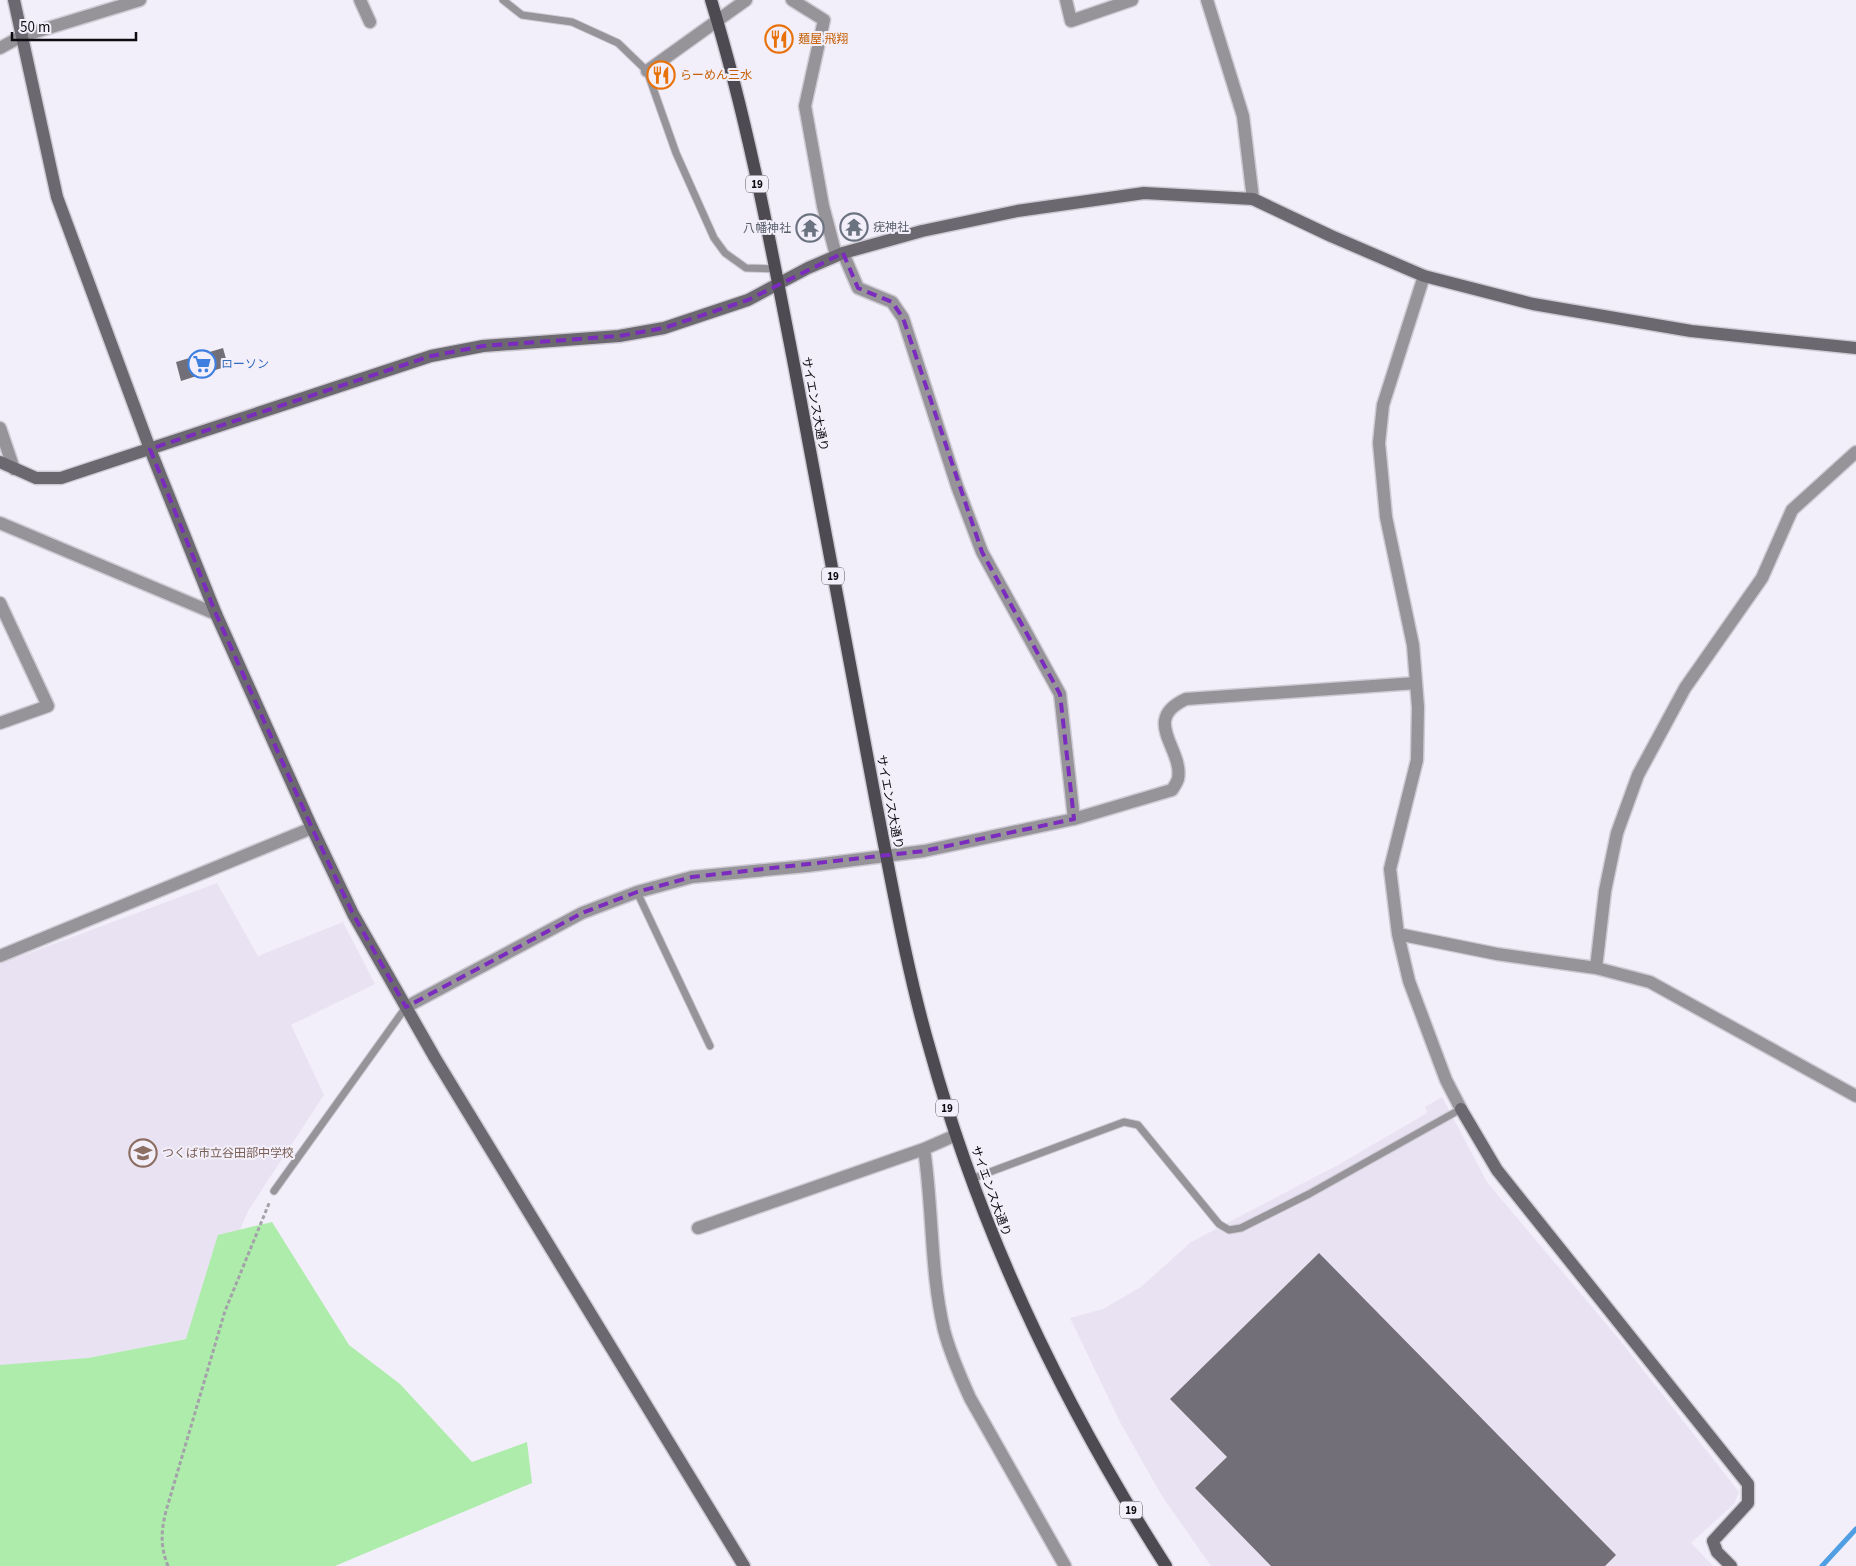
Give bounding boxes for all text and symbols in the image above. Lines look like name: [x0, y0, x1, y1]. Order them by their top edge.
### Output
scale bar: [12, 10, 136, 42]
text: 50 m: [20, 17, 50, 38]
restaurant icon: 麺屋 飛翔: [764, 24, 794, 54]
place label: 麺屋 飛翔: [798, 31, 848, 48]
restaurant icon: らーめん三水: [646, 60, 676, 90]
place label: らーめん三水: [680, 67, 752, 84]
road number: 19: [746, 175, 768, 192]
temple icon: 疣神社: [839, 212, 869, 242]
temple icon: 八幡神社: [795, 213, 825, 243]
place label: 疣神社: [873, 219, 909, 236]
place label: 八幡神社: [743, 220, 791, 237]
supermarket icon: ローソン: [187, 349, 217, 379]
place label: ローソン: [221, 356, 269, 373]
street label: サイエンス大通り: [797, 356, 832, 453]
road number: 19: [822, 568, 844, 584]
street label: サイエンス大通り: [872, 754, 907, 851]
road number: 19: [936, 1100, 958, 1116]
school or university icon: つくば市立谷田部中学校: [128, 1138, 158, 1168]
street label: サイエンス大通り: [966, 1143, 1015, 1239]
place label: つくば市立谷田部中学校: [162, 1145, 294, 1162]
road number: 19: [1120, 1502, 1142, 1518]

